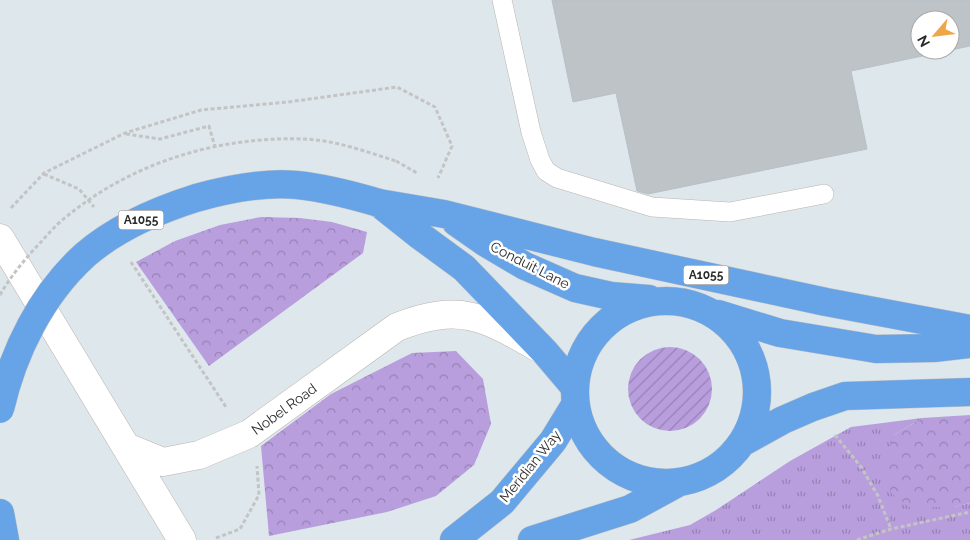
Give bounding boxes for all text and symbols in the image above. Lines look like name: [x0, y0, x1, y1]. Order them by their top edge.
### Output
north arrow: [910, 10, 960, 60]
text: N: [914, 33, 933, 50]
road number: A1055: [118, 210, 164, 230]
street label: Conduit Lane: [488, 238, 572, 292]
road number: A1055: [684, 266, 728, 284]
street label: Nobel Road: [248, 380, 320, 438]
street label: Meridian Way: [496, 427, 564, 505]

